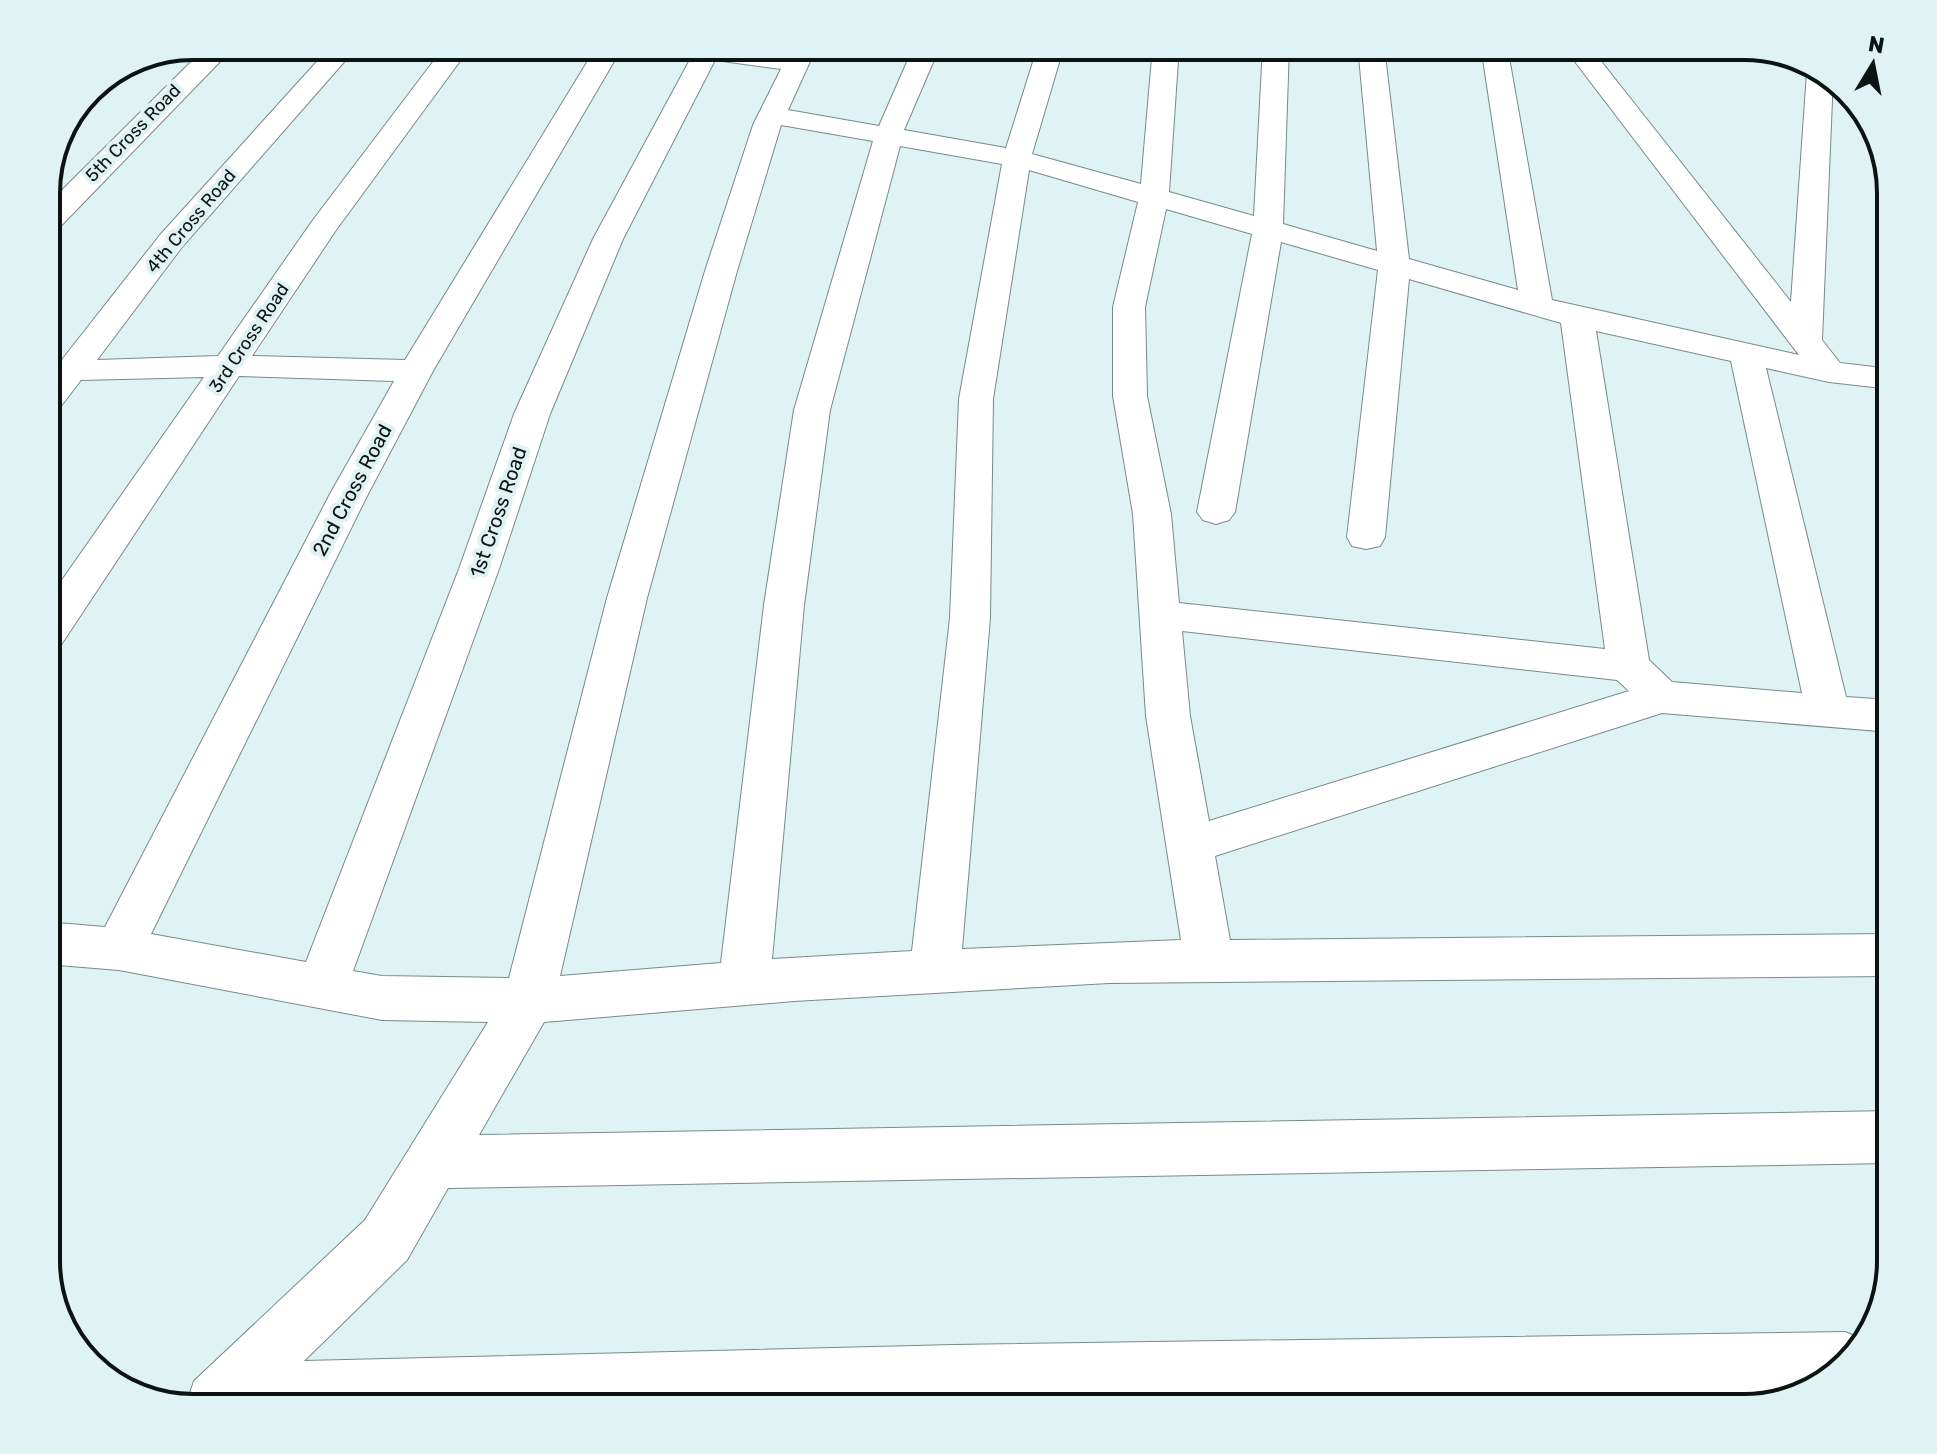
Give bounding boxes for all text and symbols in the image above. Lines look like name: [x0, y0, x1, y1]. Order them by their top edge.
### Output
north arrow: [1833, 24, 1913, 104]
text: N: [1866, 30, 1887, 59]
street label: 5th Cross Road: [81, 79, 185, 187]
street label: 4th Cross Road: [141, 165, 241, 277]
street label: 3rd Cross Road: [204, 279, 294, 397]
street label: 2nd Cross Road: [307, 420, 397, 560]
street label: 1st Cross Road: [464, 444, 532, 580]

